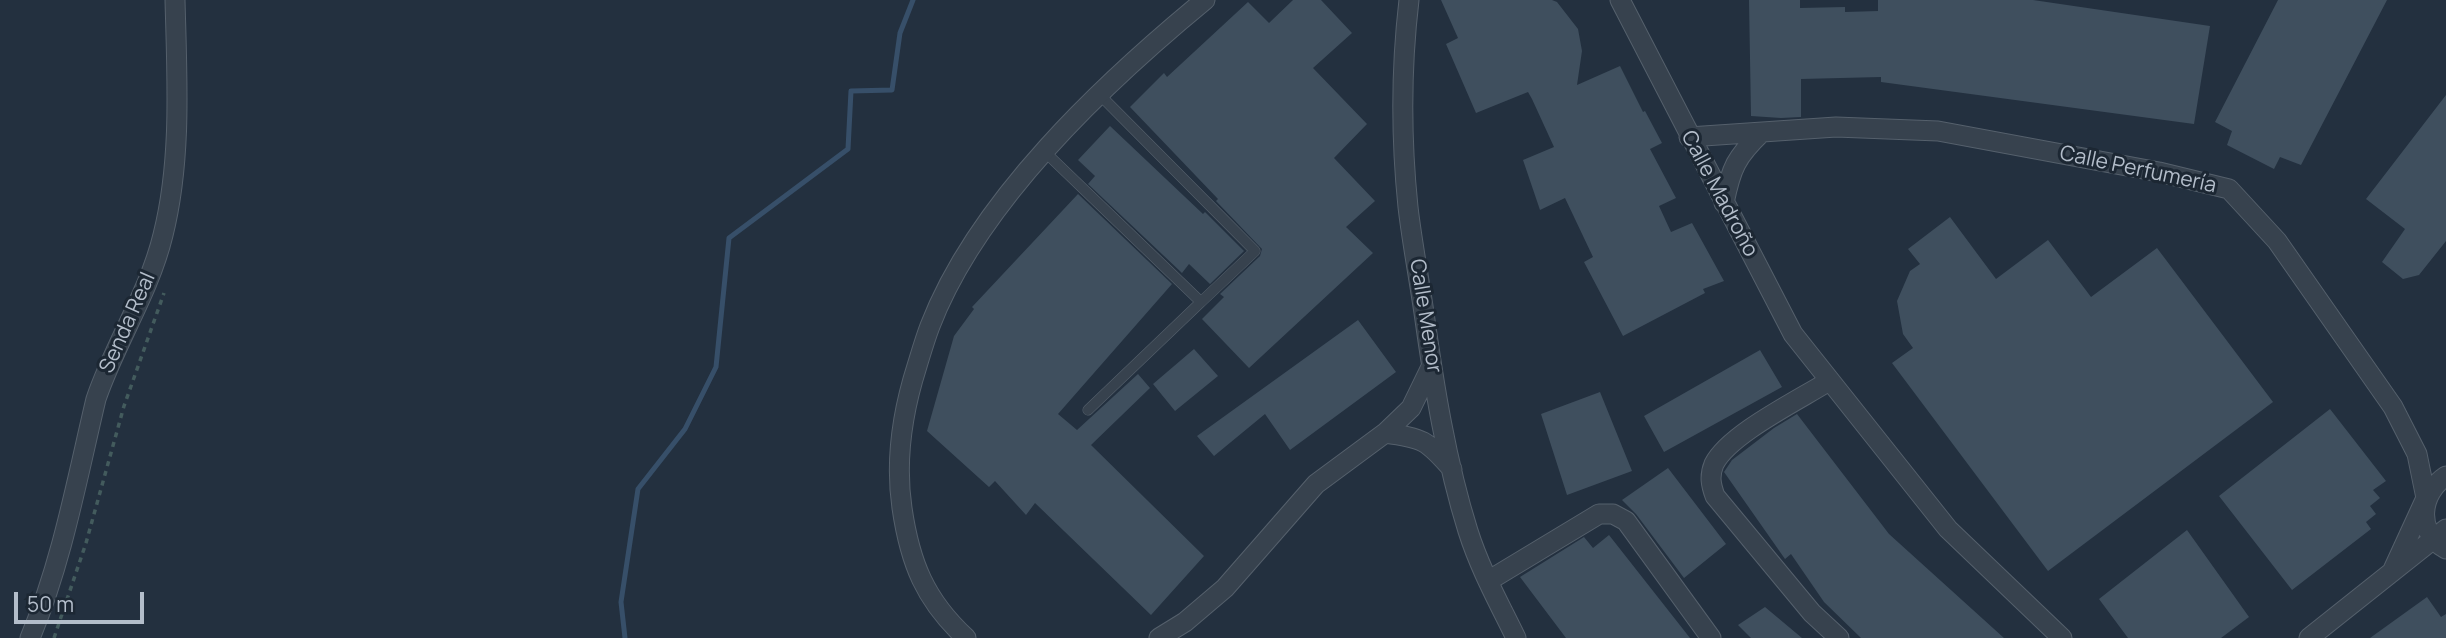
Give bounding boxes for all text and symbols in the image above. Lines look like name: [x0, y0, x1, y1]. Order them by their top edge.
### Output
street label: Calle Madroño: [1675, 127, 1763, 261]
street label: Calle Perfumería: [2057, 141, 2219, 199]
street label: Calle Menor: [1404, 257, 1446, 375]
street label: Senda Real: [95, 269, 161, 377]
scale bar: [18, 578, 147, 622]
text: 50 m: [27, 590, 74, 618]

